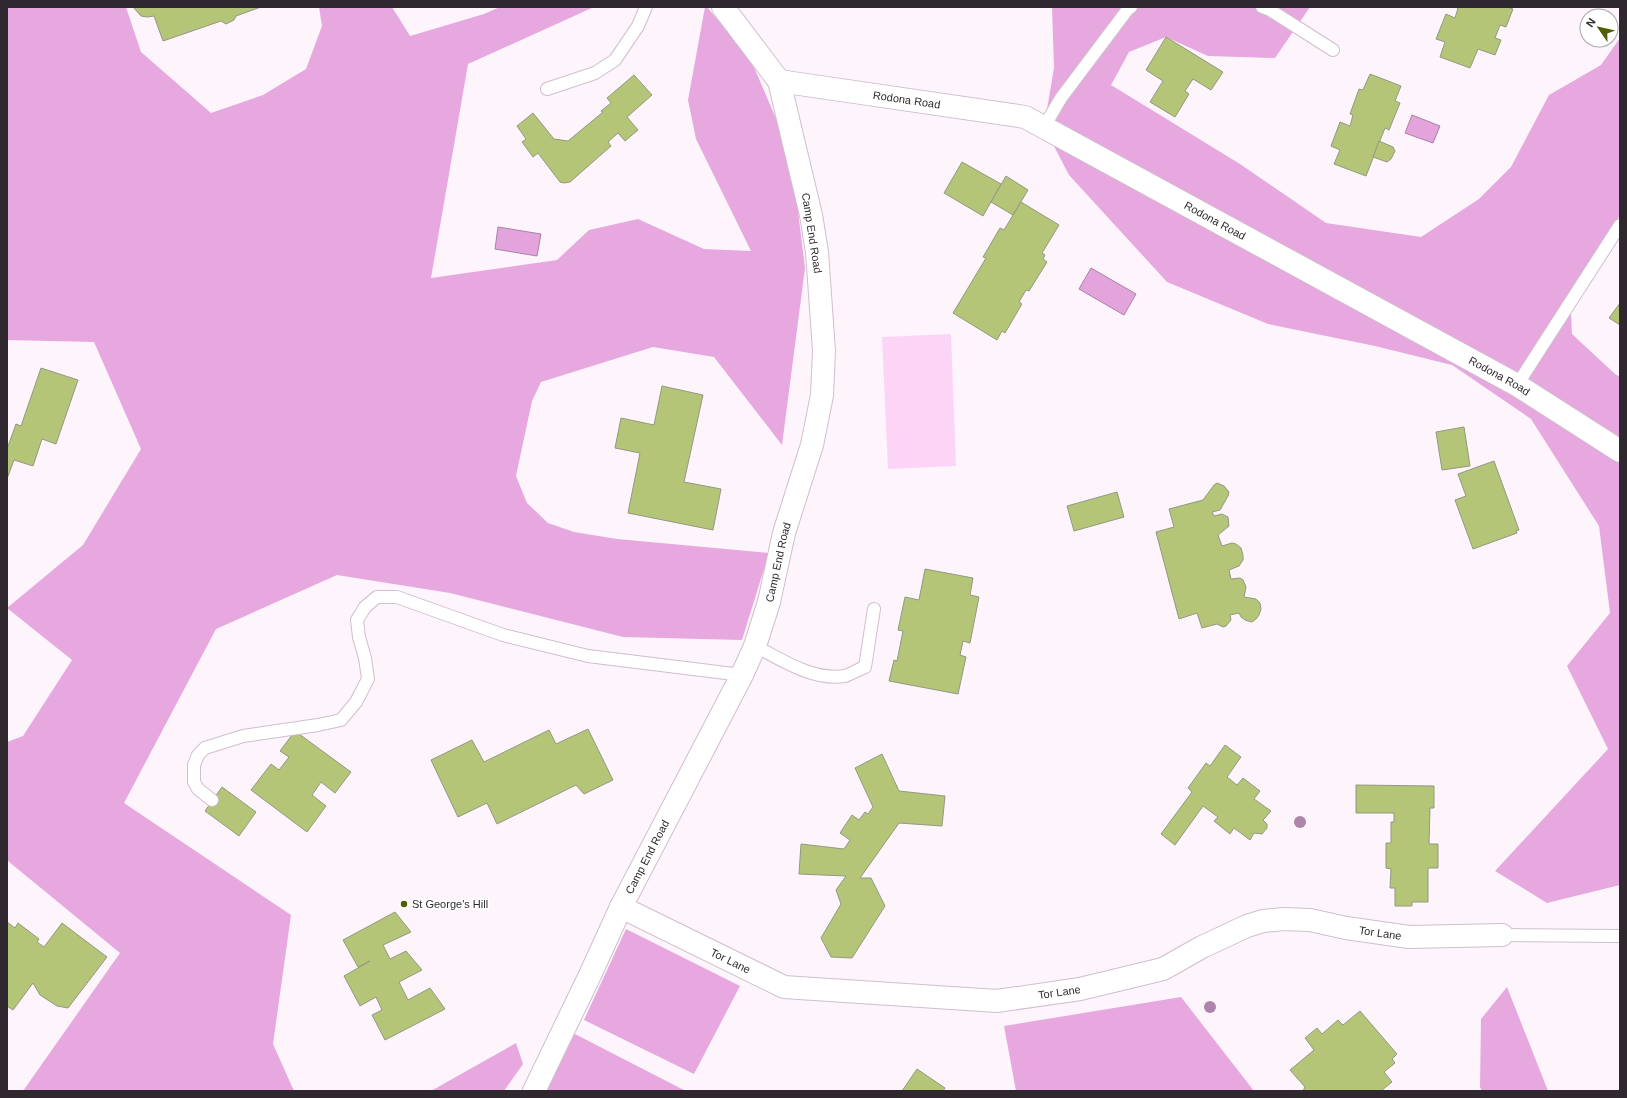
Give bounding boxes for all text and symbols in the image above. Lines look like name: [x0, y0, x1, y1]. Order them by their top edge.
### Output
north arrow: [1579, 8, 1619, 48]
text: N: [1584, 16, 1598, 29]
street label: Rodona Road: [872, 89, 941, 111]
street label: Camp End Road: [800, 192, 824, 274]
street label: Rodona Road: [1182, 199, 1248, 242]
street label: Rodona Road: [1467, 354, 1532, 398]
street label: Camp End Road: [763, 521, 793, 603]
street label: Camp End Road: [623, 818, 671, 896]
place label: St George's Hill: [412, 898, 488, 910]
marker: St George's Hill: [399, 899, 409, 909]
street label: Tor Lane: [1358, 924, 1402, 942]
street label: Tor Lane: [709, 946, 752, 976]
street label: Tor Lane: [1037, 983, 1081, 1001]

